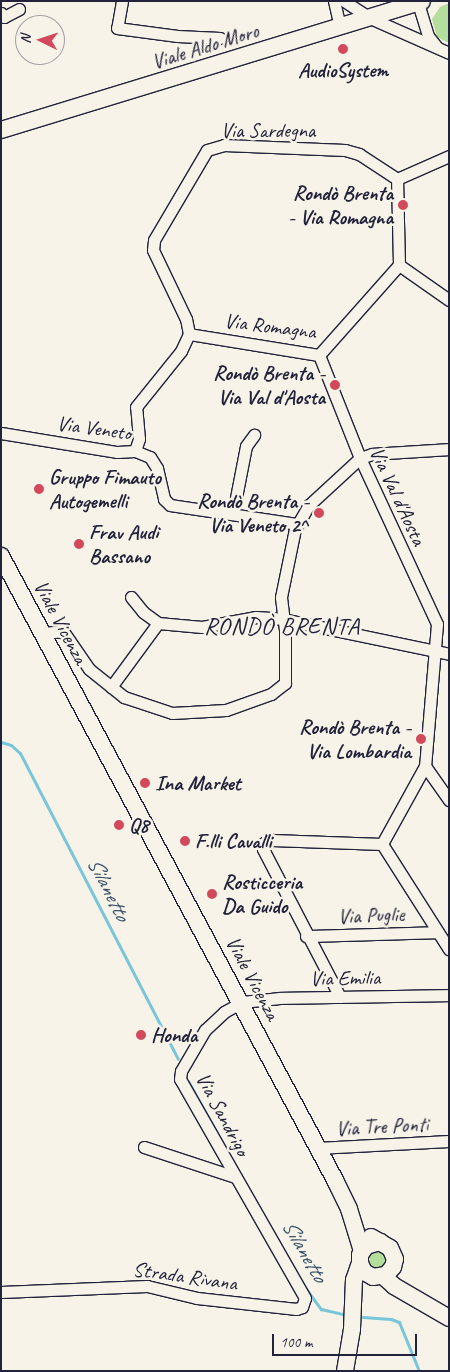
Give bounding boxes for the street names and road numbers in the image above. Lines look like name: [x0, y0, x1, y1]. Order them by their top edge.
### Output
street label: Viale Aldo Moro: [149, 18, 261, 74]
street label: Via Sardegna: [220, 117, 316, 143]
street label: Via Romagna: [223, 308, 317, 344]
street label: Via Veneto: [55, 410, 133, 446]
street label: Via Val d'Aosta: [364, 443, 432, 549]
street label: Viale Vicenza: [28, 576, 94, 668]
street label: Via Puglie: [337, 901, 405, 929]
street label: Viale Vicenza: [220, 932, 286, 1024]
street label: Via Emilia: [309, 965, 381, 991]
street label: Via Sandrigo: [191, 1068, 255, 1160]
street label: Via Tre Ponti: [335, 1111, 429, 1141]
street label: Strada Rivana: [131, 1256, 239, 1296]

